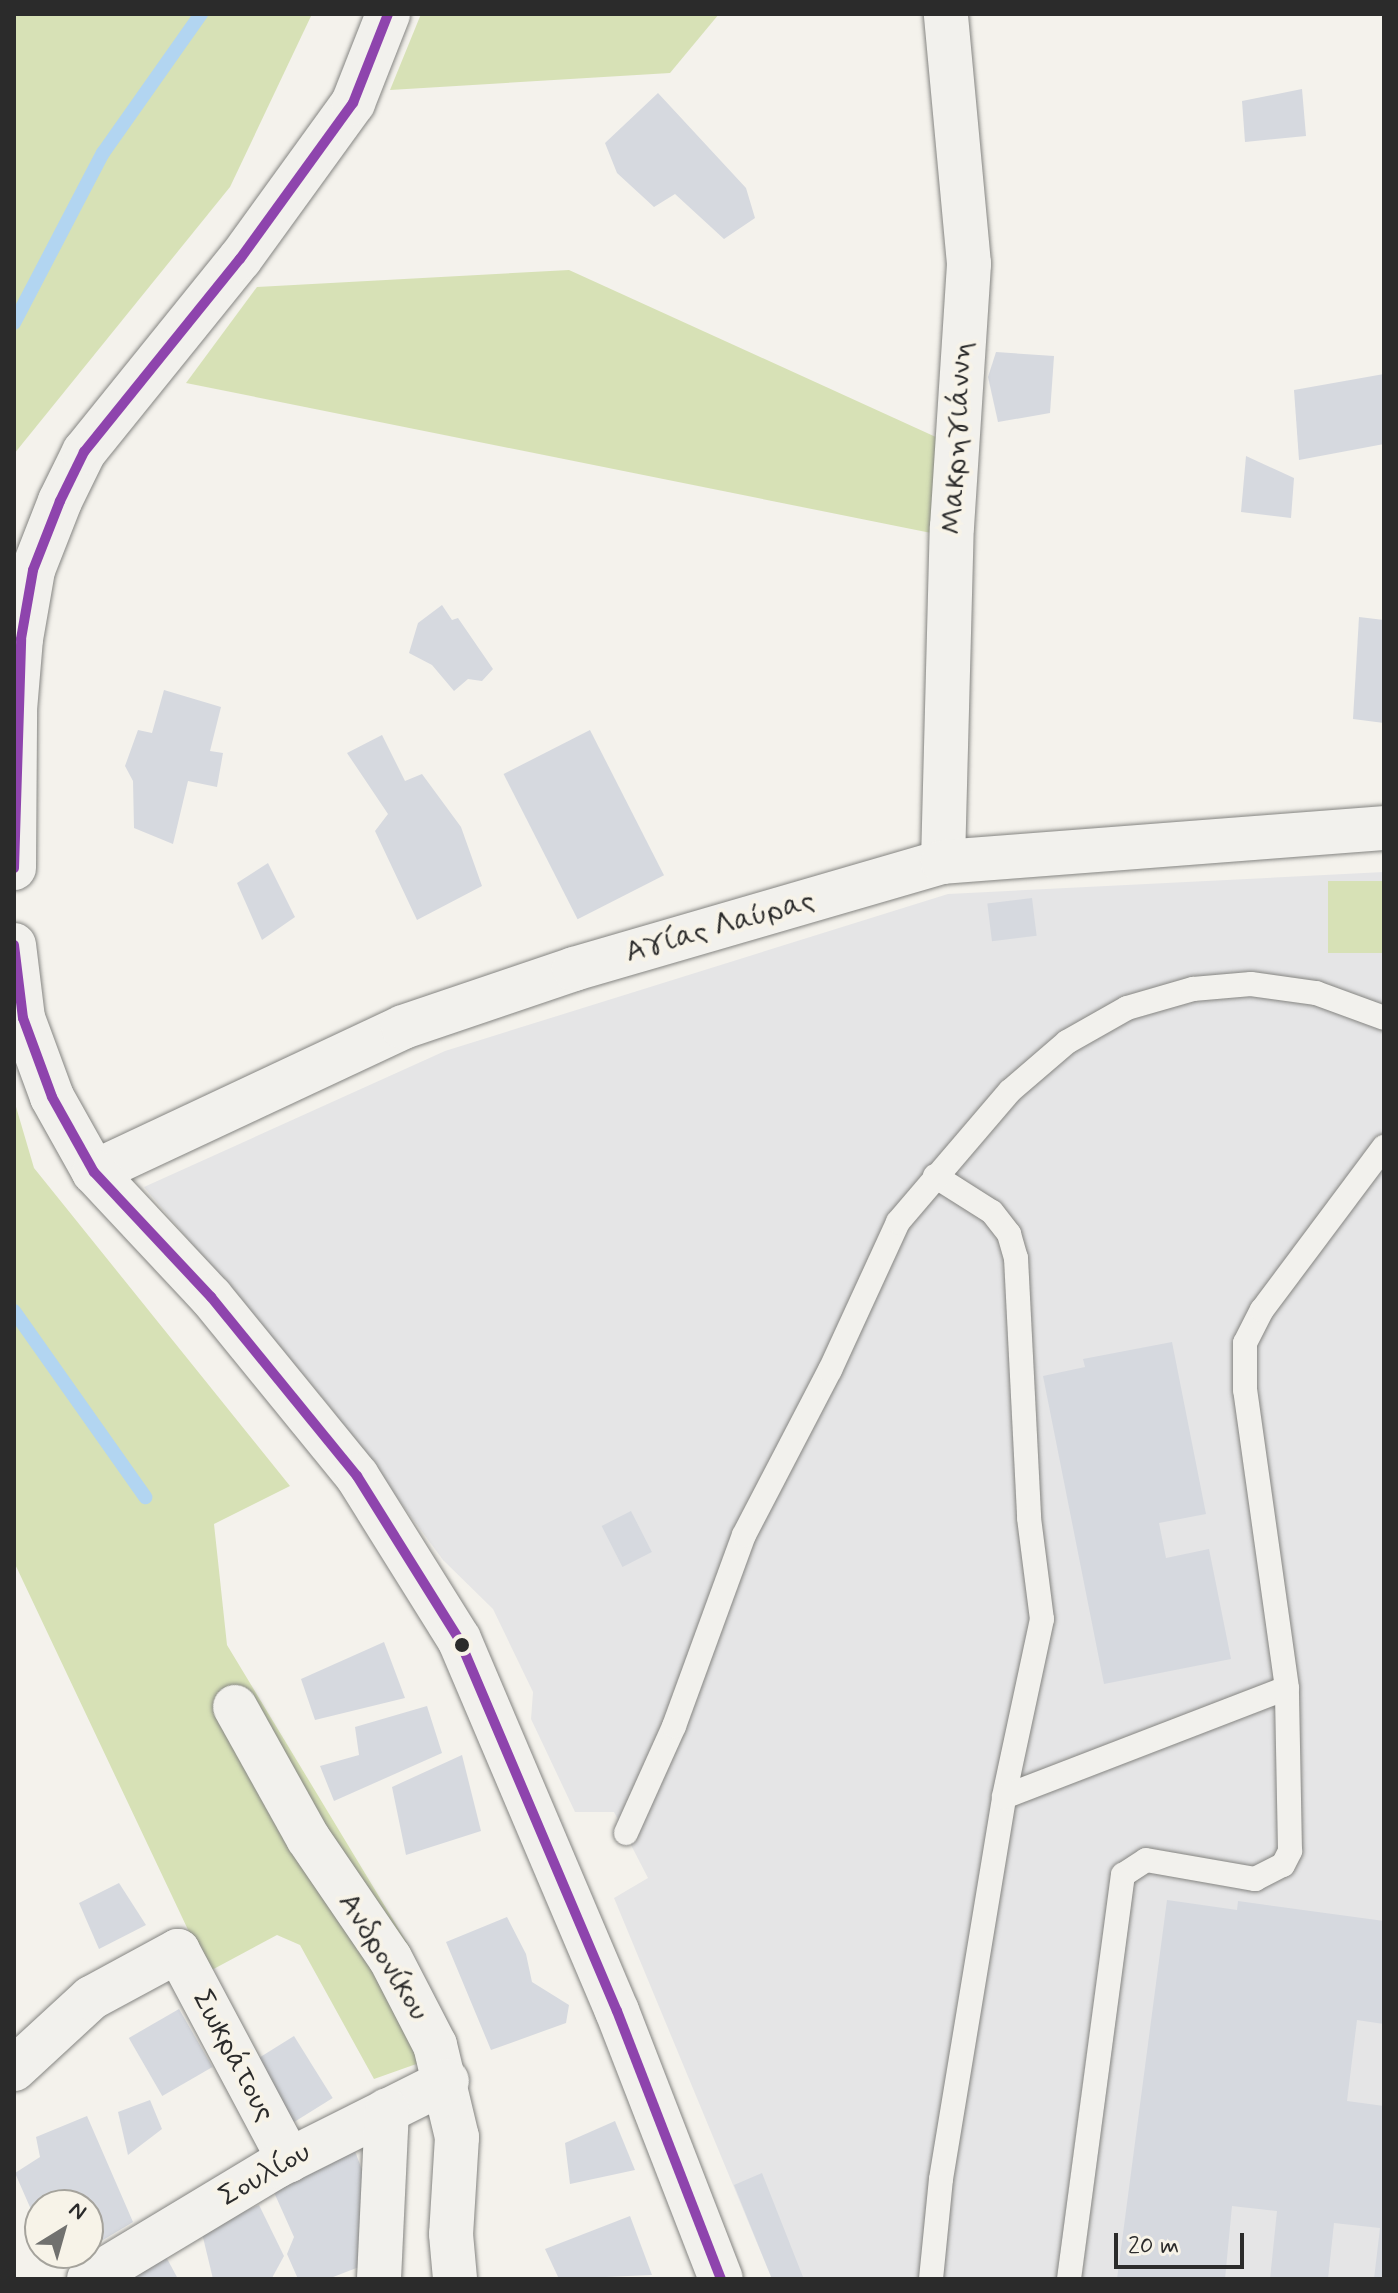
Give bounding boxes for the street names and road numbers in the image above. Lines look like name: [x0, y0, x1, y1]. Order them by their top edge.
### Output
street label: Μακρηγιάννη: [935, 340, 981, 536]
street label: Αγίας Λαύρας: [621, 883, 819, 971]
street label: Ανδρονίκου: [330, 1887, 436, 2027]
street label: Σωκράτους: [183, 1984, 283, 2128]
street label: Σουλίου: [213, 2135, 317, 2215]

